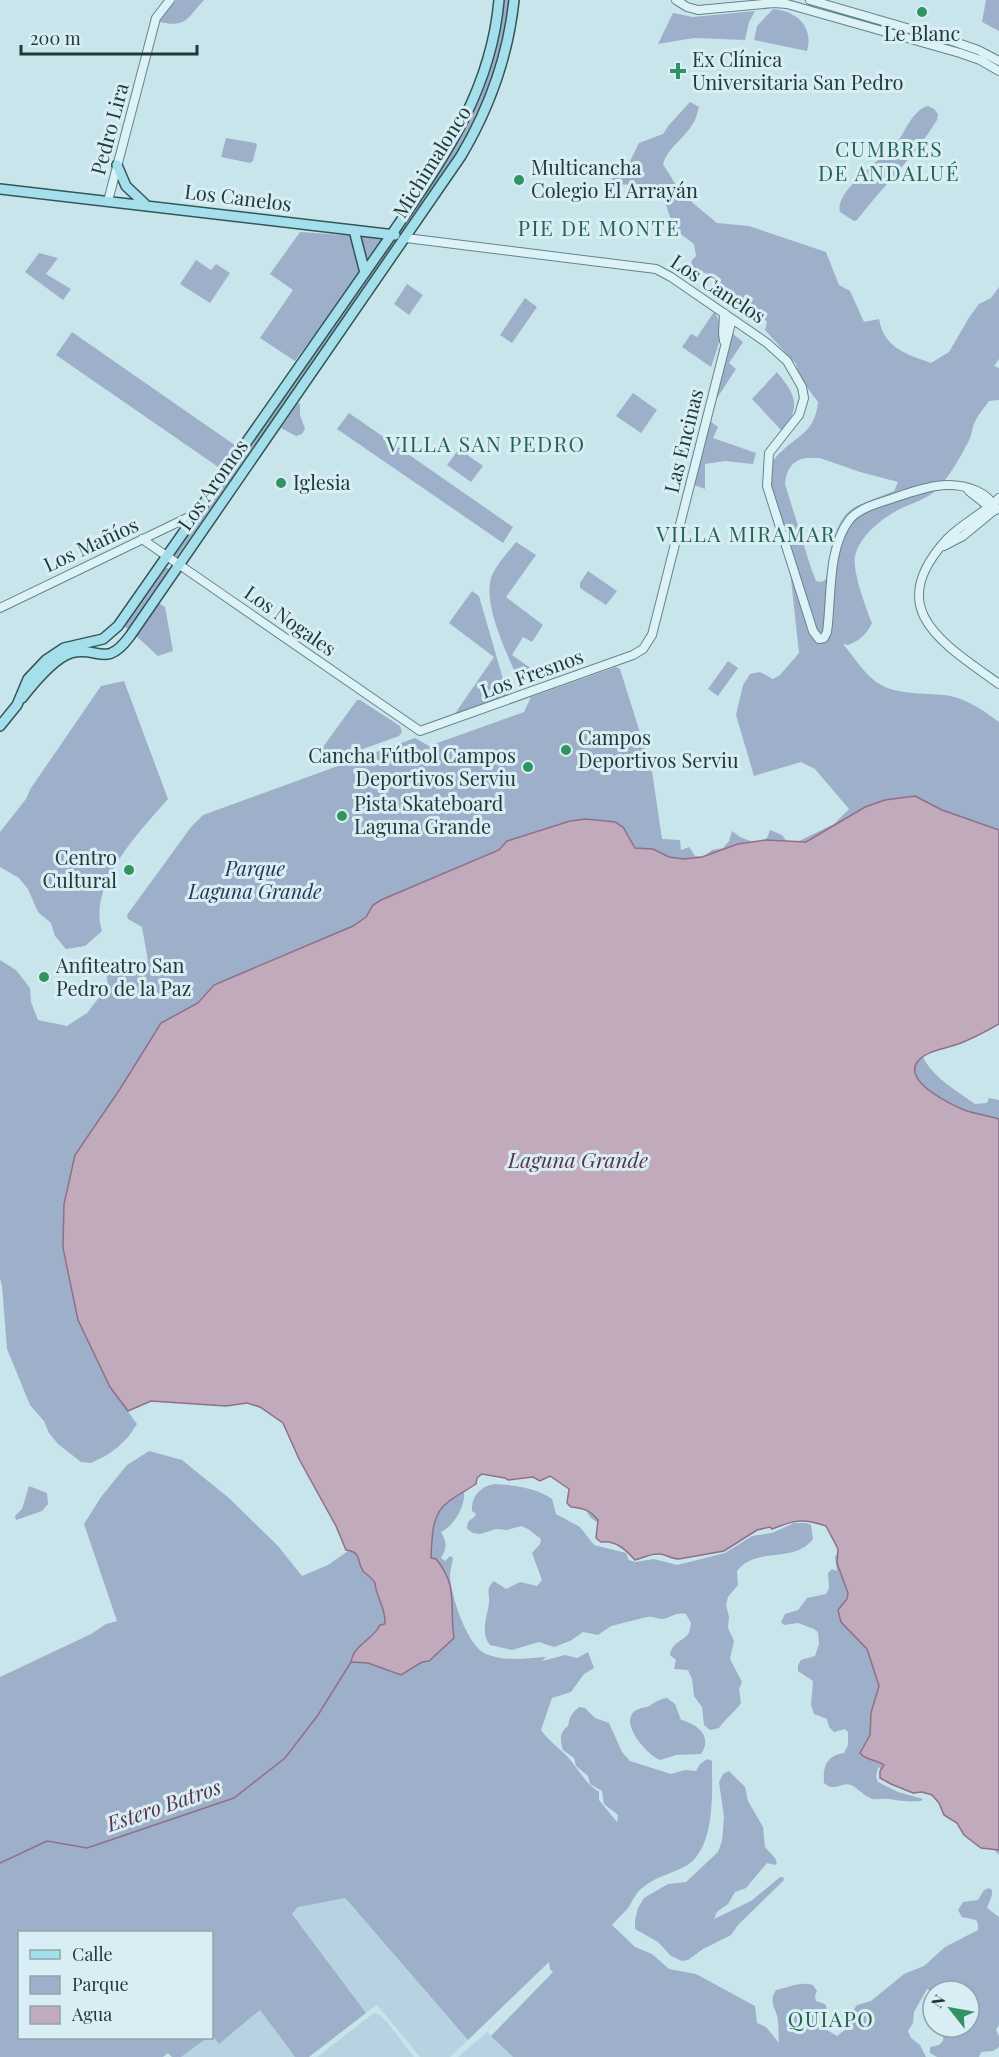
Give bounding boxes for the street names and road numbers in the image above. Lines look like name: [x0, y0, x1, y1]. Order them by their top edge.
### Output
street label: Pedro Lira: [83, 80, 134, 178]
street label: Michimalonco: [386, 100, 476, 222]
street label: Los Canelos: [183, 177, 293, 216]
street label: Los Canelos: [666, 247, 771, 328]
street label: Las Encinas: [657, 386, 708, 495]
street label: Los Aromos: [170, 433, 253, 535]
street label: Los Mañíos: [39, 510, 142, 577]
street label: Los Nogales: [240, 578, 342, 661]
street label: Los Fresnos: [476, 642, 587, 704]

